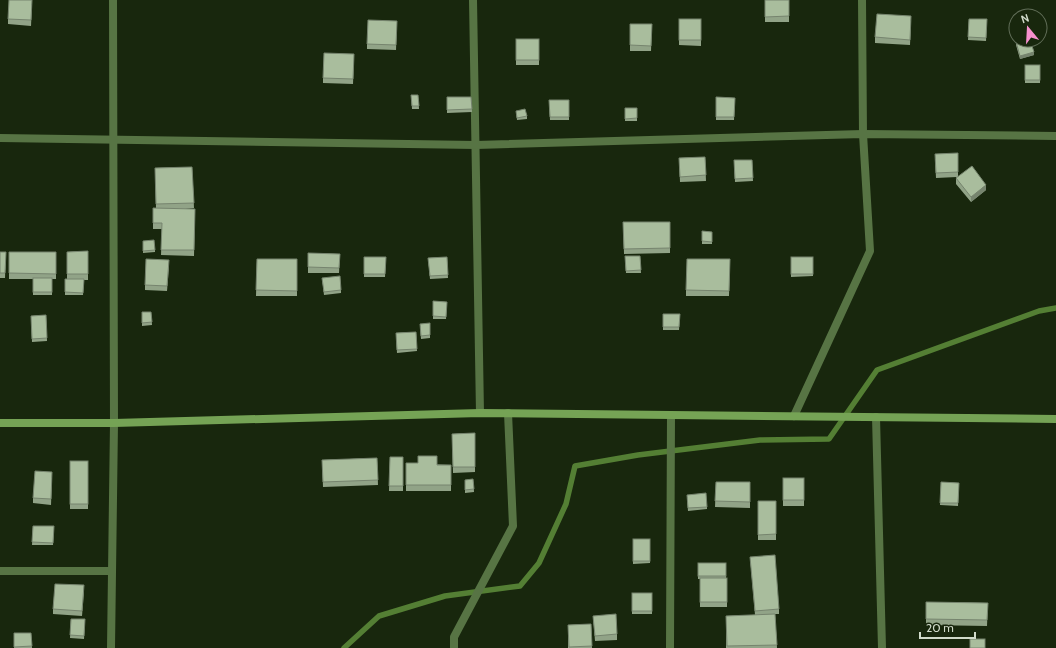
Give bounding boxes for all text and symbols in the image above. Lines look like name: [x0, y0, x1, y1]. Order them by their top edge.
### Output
north arrow: [1008, 8, 1048, 48]
text: N: [1019, 11, 1031, 26]
scale bar: [920, 614, 975, 640]
text: 20 m: [926, 620, 954, 635]

